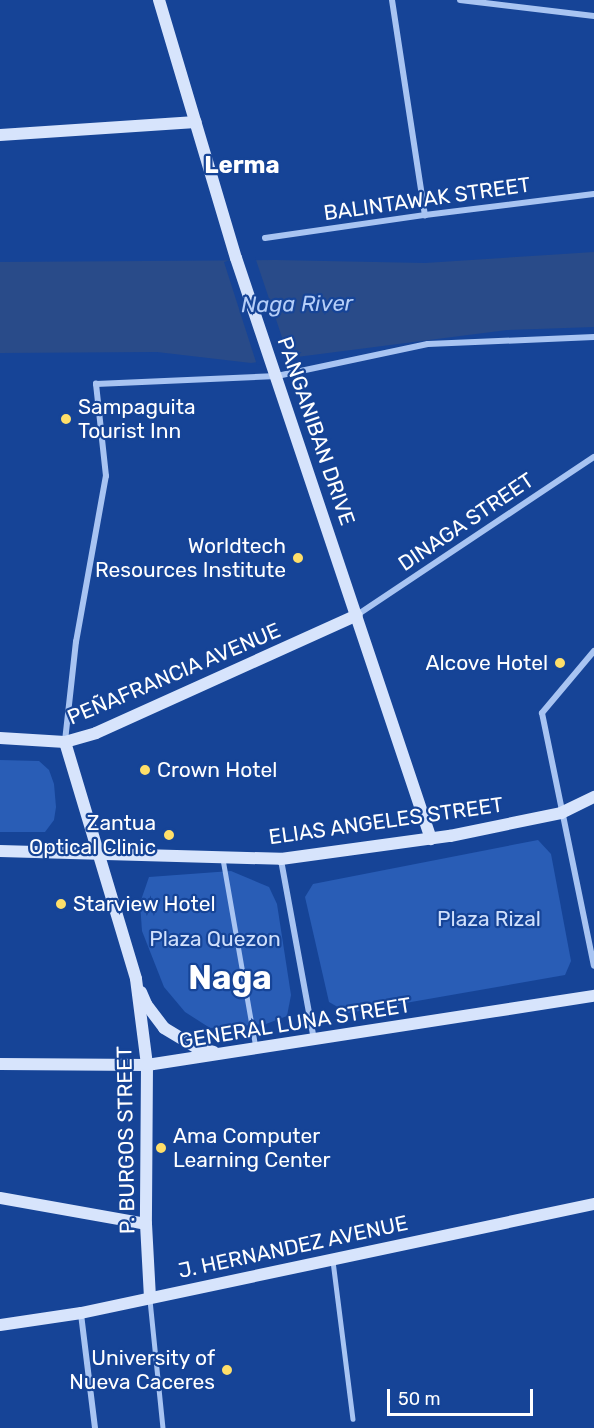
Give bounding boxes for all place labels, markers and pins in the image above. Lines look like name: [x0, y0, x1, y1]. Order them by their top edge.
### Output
place label: Sampaguita Tourist Inn: [78, 394, 195, 444]
marker: Sampaguita Tourist Inn: [59, 412, 73, 426]
place label: Worldtech Resources Institute: [95, 533, 286, 583]
marker: Worldtech Resources Institute: [291, 551, 305, 565]
place label: Alcove Hotel: [425, 650, 548, 676]
marker: Alcove Hotel: [553, 656, 567, 670]
place label: Crown Hotel: [157, 757, 277, 783]
marker: Crown Hotel: [138, 763, 152, 777]
place label: Zantua Optical Clinic: [29, 810, 156, 860]
marker: Zantua Optical Clinic: [160, 826, 178, 844]
place label: Starview Hotel: [73, 891, 216, 917]
marker: Starview Hotel: [54, 897, 68, 911]
place label: Ama Computer Learning Center: [173, 1123, 330, 1173]
marker: Ama Computer Learning Center: [154, 1141, 168, 1155]
place label: University of Nueva Caceres: [69, 1345, 215, 1395]
marker: University of Nueva Caceres: [220, 1363, 234, 1377]

